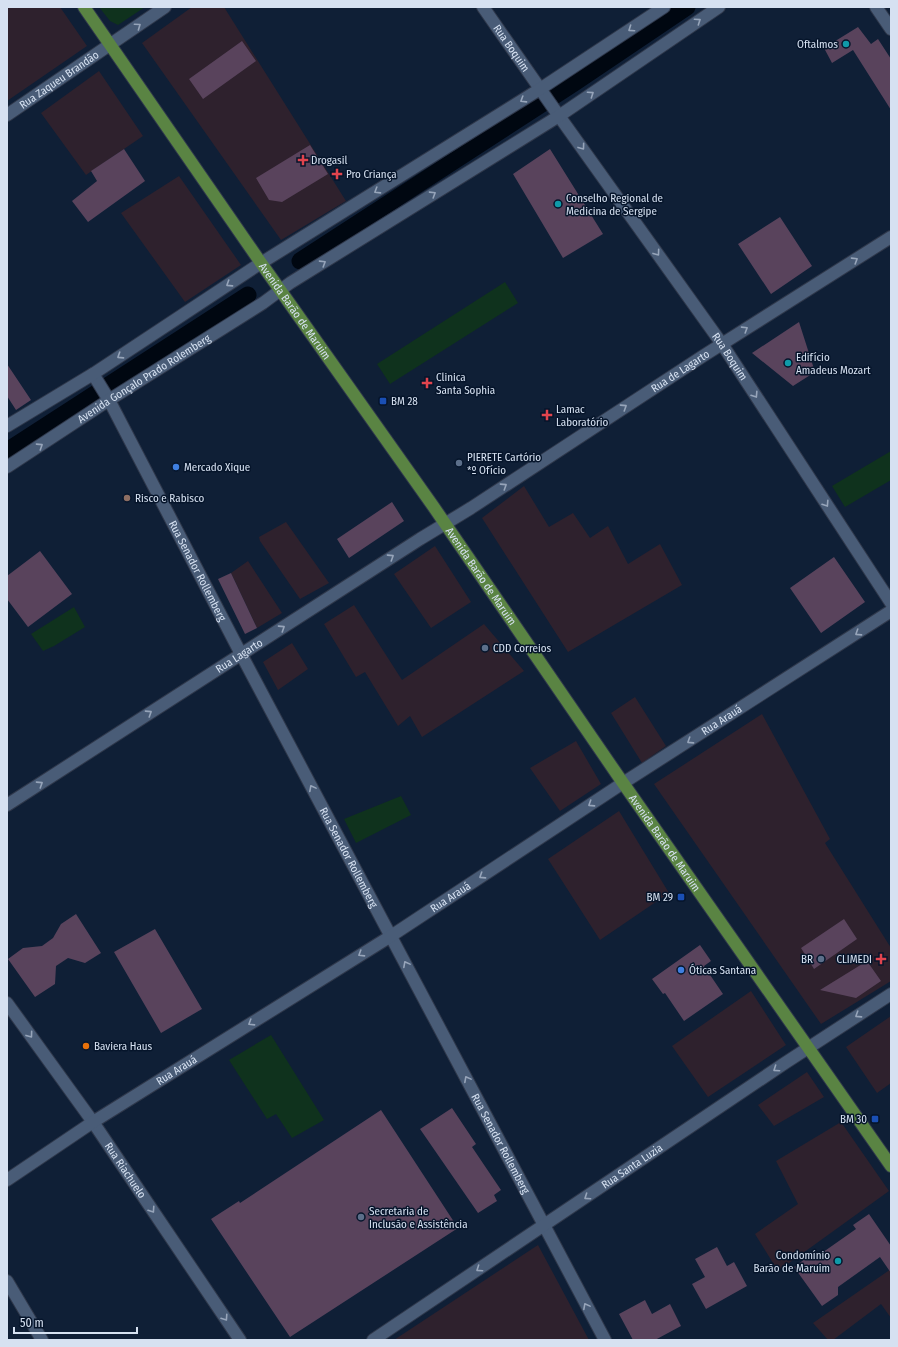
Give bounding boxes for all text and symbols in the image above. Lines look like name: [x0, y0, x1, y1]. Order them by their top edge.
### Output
one-way arrow: [694, 18, 701, 26]
street label: Rua Boquim: [491, 22, 533, 74]
one-way arrow: [133, 24, 140, 31]
one-way arrow: [629, 24, 636, 31]
place label: Oftalmos: [797, 38, 838, 51]
marker: Oftalmos: [841, 39, 851, 49]
street label: Rua Zaqueu Brandão: [17, 48, 101, 111]
one-way arrow: [586, 92, 593, 99]
one-way arrow: [520, 95, 527, 103]
one-way arrow: [577, 143, 584, 150]
place label: Drogasil: [311, 154, 347, 167]
marker: Drogasil: [298, 155, 308, 165]
marker: Pro Criança: [331, 168, 343, 180]
place label: Pro Criança: [346, 168, 397, 181]
one-way arrow: [374, 186, 381, 194]
one-way arrow: [429, 192, 436, 199]
place label: Conselho Regional de Medicina de Sergipe: [566, 192, 663, 218]
marker: Conselho Regional de Medicina de Sergipe: [553, 199, 563, 209]
one-way arrow: [652, 249, 659, 256]
one-way arrow: [851, 257, 858, 265]
street label: Avenida Barão de Maruim: [256, 260, 334, 362]
one-way arrow: [319, 260, 326, 268]
one-way arrow: [226, 279, 233, 287]
one-way arrow: [741, 326, 748, 334]
street label: Rua Boquim: [709, 330, 750, 383]
street label: Avenida Gonçalo Prado Rolemberg: [75, 331, 213, 425]
street label: Rua de Lagarto: [649, 347, 712, 395]
one-way arrow: [118, 351, 125, 358]
place label: Edifício Amadeus Mozart: [796, 351, 871, 377]
marker: Edifício Amadeus Mozart: [783, 358, 793, 368]
place label: Clinica Santa Sophia: [436, 371, 495, 397]
marker: Clinica Santa Sophia: [421, 377, 433, 389]
one-way arrow: [750, 390, 757, 397]
place label: BM 28: [391, 395, 418, 408]
marker: BM 28: [378, 396, 388, 406]
place label: Lamac Laboratório: [556, 403, 609, 429]
one-way arrow: [620, 404, 627, 412]
marker: Lamac Laboratório: [541, 409, 553, 421]
one-way arrow: [35, 444, 42, 451]
place label: PIERETE Cartório *º Ofício: [467, 451, 541, 477]
marker: PIERETE Cartório *º Ofício: [454, 458, 464, 468]
place label: Mercado Xique: [184, 461, 250, 474]
marker: Mercado Xique: [171, 462, 181, 472]
one-way arrow: [500, 483, 507, 491]
place label: Risco e Rabisco: [135, 492, 204, 505]
marker: Risco e Rabisco: [122, 493, 132, 503]
one-way arrow: [821, 499, 828, 506]
street label: Rua Senador Rollemberg: [166, 518, 230, 624]
street label: Avenida Barão de Maruim: [443, 525, 519, 627]
one-way arrow: [387, 555, 394, 562]
one-way arrow: [278, 625, 285, 633]
one-way arrow: [855, 628, 862, 635]
street label: Rua Lagarto: [213, 636, 265, 675]
place label: CDD Correios: [493, 642, 551, 655]
marker: CDD Correios: [480, 643, 490, 653]
street label: Rua Arauá: [699, 702, 744, 738]
one-way arrow: [145, 711, 152, 718]
one-way arrow: [687, 736, 694, 744]
one-way arrow: [36, 781, 43, 788]
one-way arrow: [309, 785, 317, 792]
street label: Avenida Barão de Maruim: [627, 792, 703, 894]
one-way arrow: [588, 800, 595, 807]
street label: Rua Senador Rollemberg: [317, 805, 381, 910]
one-way arrow: [479, 871, 486, 879]
street label: Rua Arauá: [428, 879, 473, 915]
place label: BM 29: [646, 891, 673, 904]
marker: BM 29: [676, 892, 686, 902]
one-way arrow: [359, 950, 366, 957]
place label: BR: [801, 953, 813, 966]
place label: CLIMEDI: [836, 953, 872, 966]
marker: CLIMEDI: [875, 953, 887, 965]
marker: BR: [816, 954, 826, 964]
one-way arrow: [403, 961, 411, 969]
place label: Óticas Santana: [689, 963, 756, 977]
marker: Óticas Santana: [676, 965, 686, 975]
one-way arrow: [856, 1010, 863, 1017]
one-way arrow: [248, 1018, 255, 1026]
one-way arrow: [25, 1030, 32, 1037]
place label: Baviera Haus: [94, 1040, 153, 1053]
marker: Baviera Haus: [81, 1041, 91, 1051]
street label: Rua Arauá: [154, 1052, 199, 1088]
one-way arrow: [773, 1064, 780, 1072]
one-way arrow: [464, 1076, 471, 1084]
street label: Rua Senador Rollemberg: [469, 1091, 533, 1197]
place label: BM 30: [840, 1113, 867, 1126]
marker: BM 30: [870, 1114, 880, 1124]
street label: Rua Riachuelo: [102, 1140, 149, 1201]
street label: Rua Santa Luzia: [599, 1141, 665, 1191]
one-way arrow: [585, 1192, 592, 1199]
place label: Secretaria de Inclusão e Assistência: [369, 1205, 468, 1231]
one-way arrow: [147, 1206, 155, 1213]
marker: Secretaria de Inclusão e Assistência: [356, 1212, 366, 1222]
place label: Condomínio Barão de Maruim: [753, 1249, 830, 1275]
marker: Condomínio Barão de Maruim: [833, 1256, 843, 1266]
one-way arrow: [477, 1264, 484, 1271]
one-way arrow: [584, 1302, 591, 1310]
scale bar: [14, 1309, 137, 1335]
one-way arrow: [220, 1314, 228, 1321]
text: 50 m: [20, 1316, 44, 1330]

